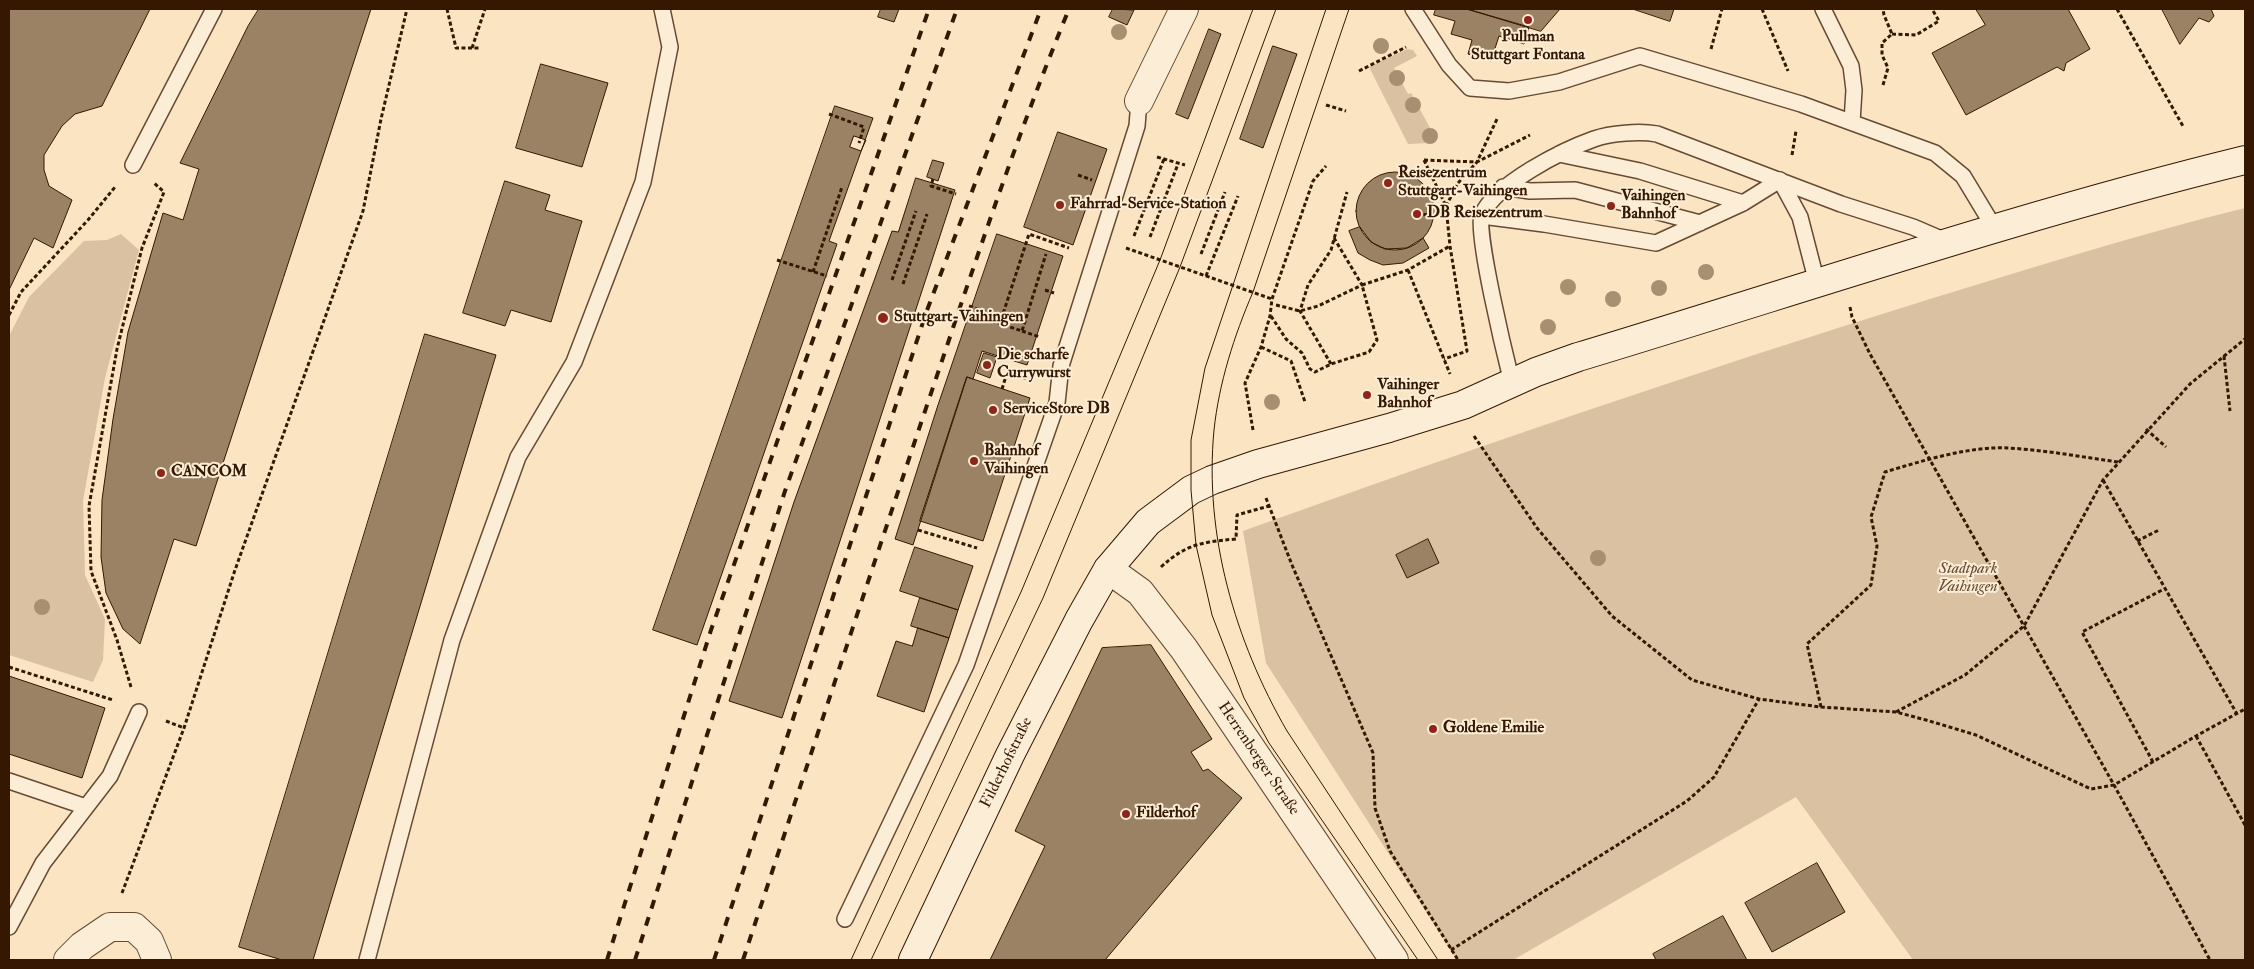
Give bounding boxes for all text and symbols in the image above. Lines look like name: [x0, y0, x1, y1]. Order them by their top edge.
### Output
marker: Pullman Stuttgart Fontana: [1522, 14, 1534, 26]
place label: Pullman Stuttgart Fontana: [1471, 28, 1585, 66]
place label: Reisezentrum Stuttgart-Vaihingen: [1398, 164, 1528, 202]
marker: Reisezentrum Stuttgart-Vaihingen: [1382, 177, 1394, 189]
place label: Vaihingen Bahnhof: [1621, 187, 1686, 225]
place label: Fahrrad-Service-Station: [1070, 195, 1226, 215]
marker: Fahrrad-Service-Station: [1054, 199, 1066, 211]
marker: Vaihingen Bahnhof: [1605, 200, 1617, 212]
place label: DB Reisezentrum: [1427, 204, 1543, 224]
marker: DB Reisezentrum: [1411, 208, 1423, 220]
place label: Stuttgart-Vaihingen: [894, 308, 1024, 328]
marker: Stuttgart-Vaihingen: [876, 311, 890, 325]
place label: Die scharfe Currywurst: [997, 346, 1071, 384]
marker: Die scharfe Currywurst: [981, 359, 993, 371]
place label: Vaihinger Bahnhof: [1377, 376, 1439, 414]
marker: Vaihinger Bahnhof: [1361, 389, 1373, 401]
place label: ServiceStore DB: [1003, 400, 1110, 420]
marker: ServiceStore DB: [987, 404, 999, 416]
place label: Bahnhof Vaihingen: [984, 442, 1049, 480]
marker: Bahnhof Vaihingen: [968, 455, 980, 467]
place label: CANCOM: [171, 463, 247, 483]
marker: CANCOM: [155, 467, 167, 479]
park label: Stadtpark Vaihingen: [1938, 560, 1998, 598]
street label: Herrenberger Straße: [1213, 699, 1303, 819]
street label: Filderhofstraße: [977, 715, 1037, 811]
place label: Goldene Emilie: [1443, 719, 1544, 739]
marker: Goldene Emilie: [1427, 723, 1439, 735]
place label: Filderhof: [1136, 804, 1196, 824]
marker: Filderhof: [1120, 808, 1132, 820]

